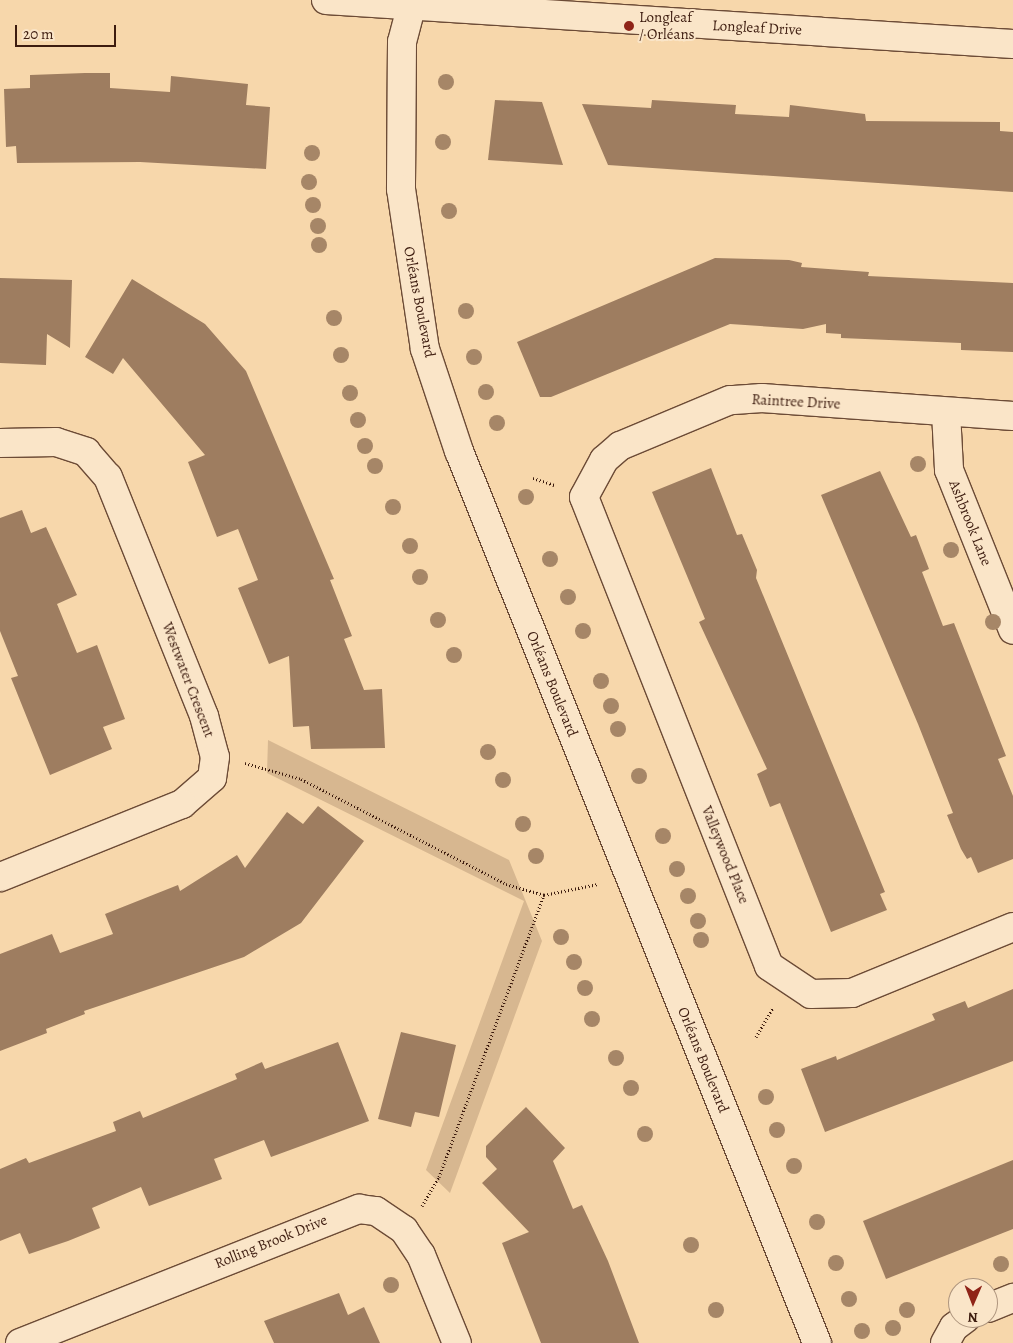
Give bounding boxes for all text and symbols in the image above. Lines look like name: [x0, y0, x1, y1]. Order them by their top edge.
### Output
place label: Longleaf / Orléans: [639, 8, 695, 43]
scale bar: [18, 15, 119, 47]
street label: Longleaf Drive: [712, 17, 802, 39]
marker: Longleaf / Orléans: [623, 20, 635, 32]
text: 20 m: [23, 24, 54, 44]
street label: Orléans Boulevard: [399, 245, 439, 359]
street label: Raintree Drive: [751, 391, 841, 413]
street label: Ashbrook Lane: [945, 477, 995, 569]
street label: Westwater Crescent: [158, 620, 218, 740]
street label: Orléans Boulevard: [523, 628, 581, 740]
street label: Valleywood Place: [697, 804, 753, 906]
street label: Orléans Boulevard: [674, 1004, 732, 1116]
street label: Rolling Brook Drive: [212, 1211, 330, 1273]
north arrow: [948, 1278, 998, 1328]
text: N: [967, 1308, 978, 1327]

